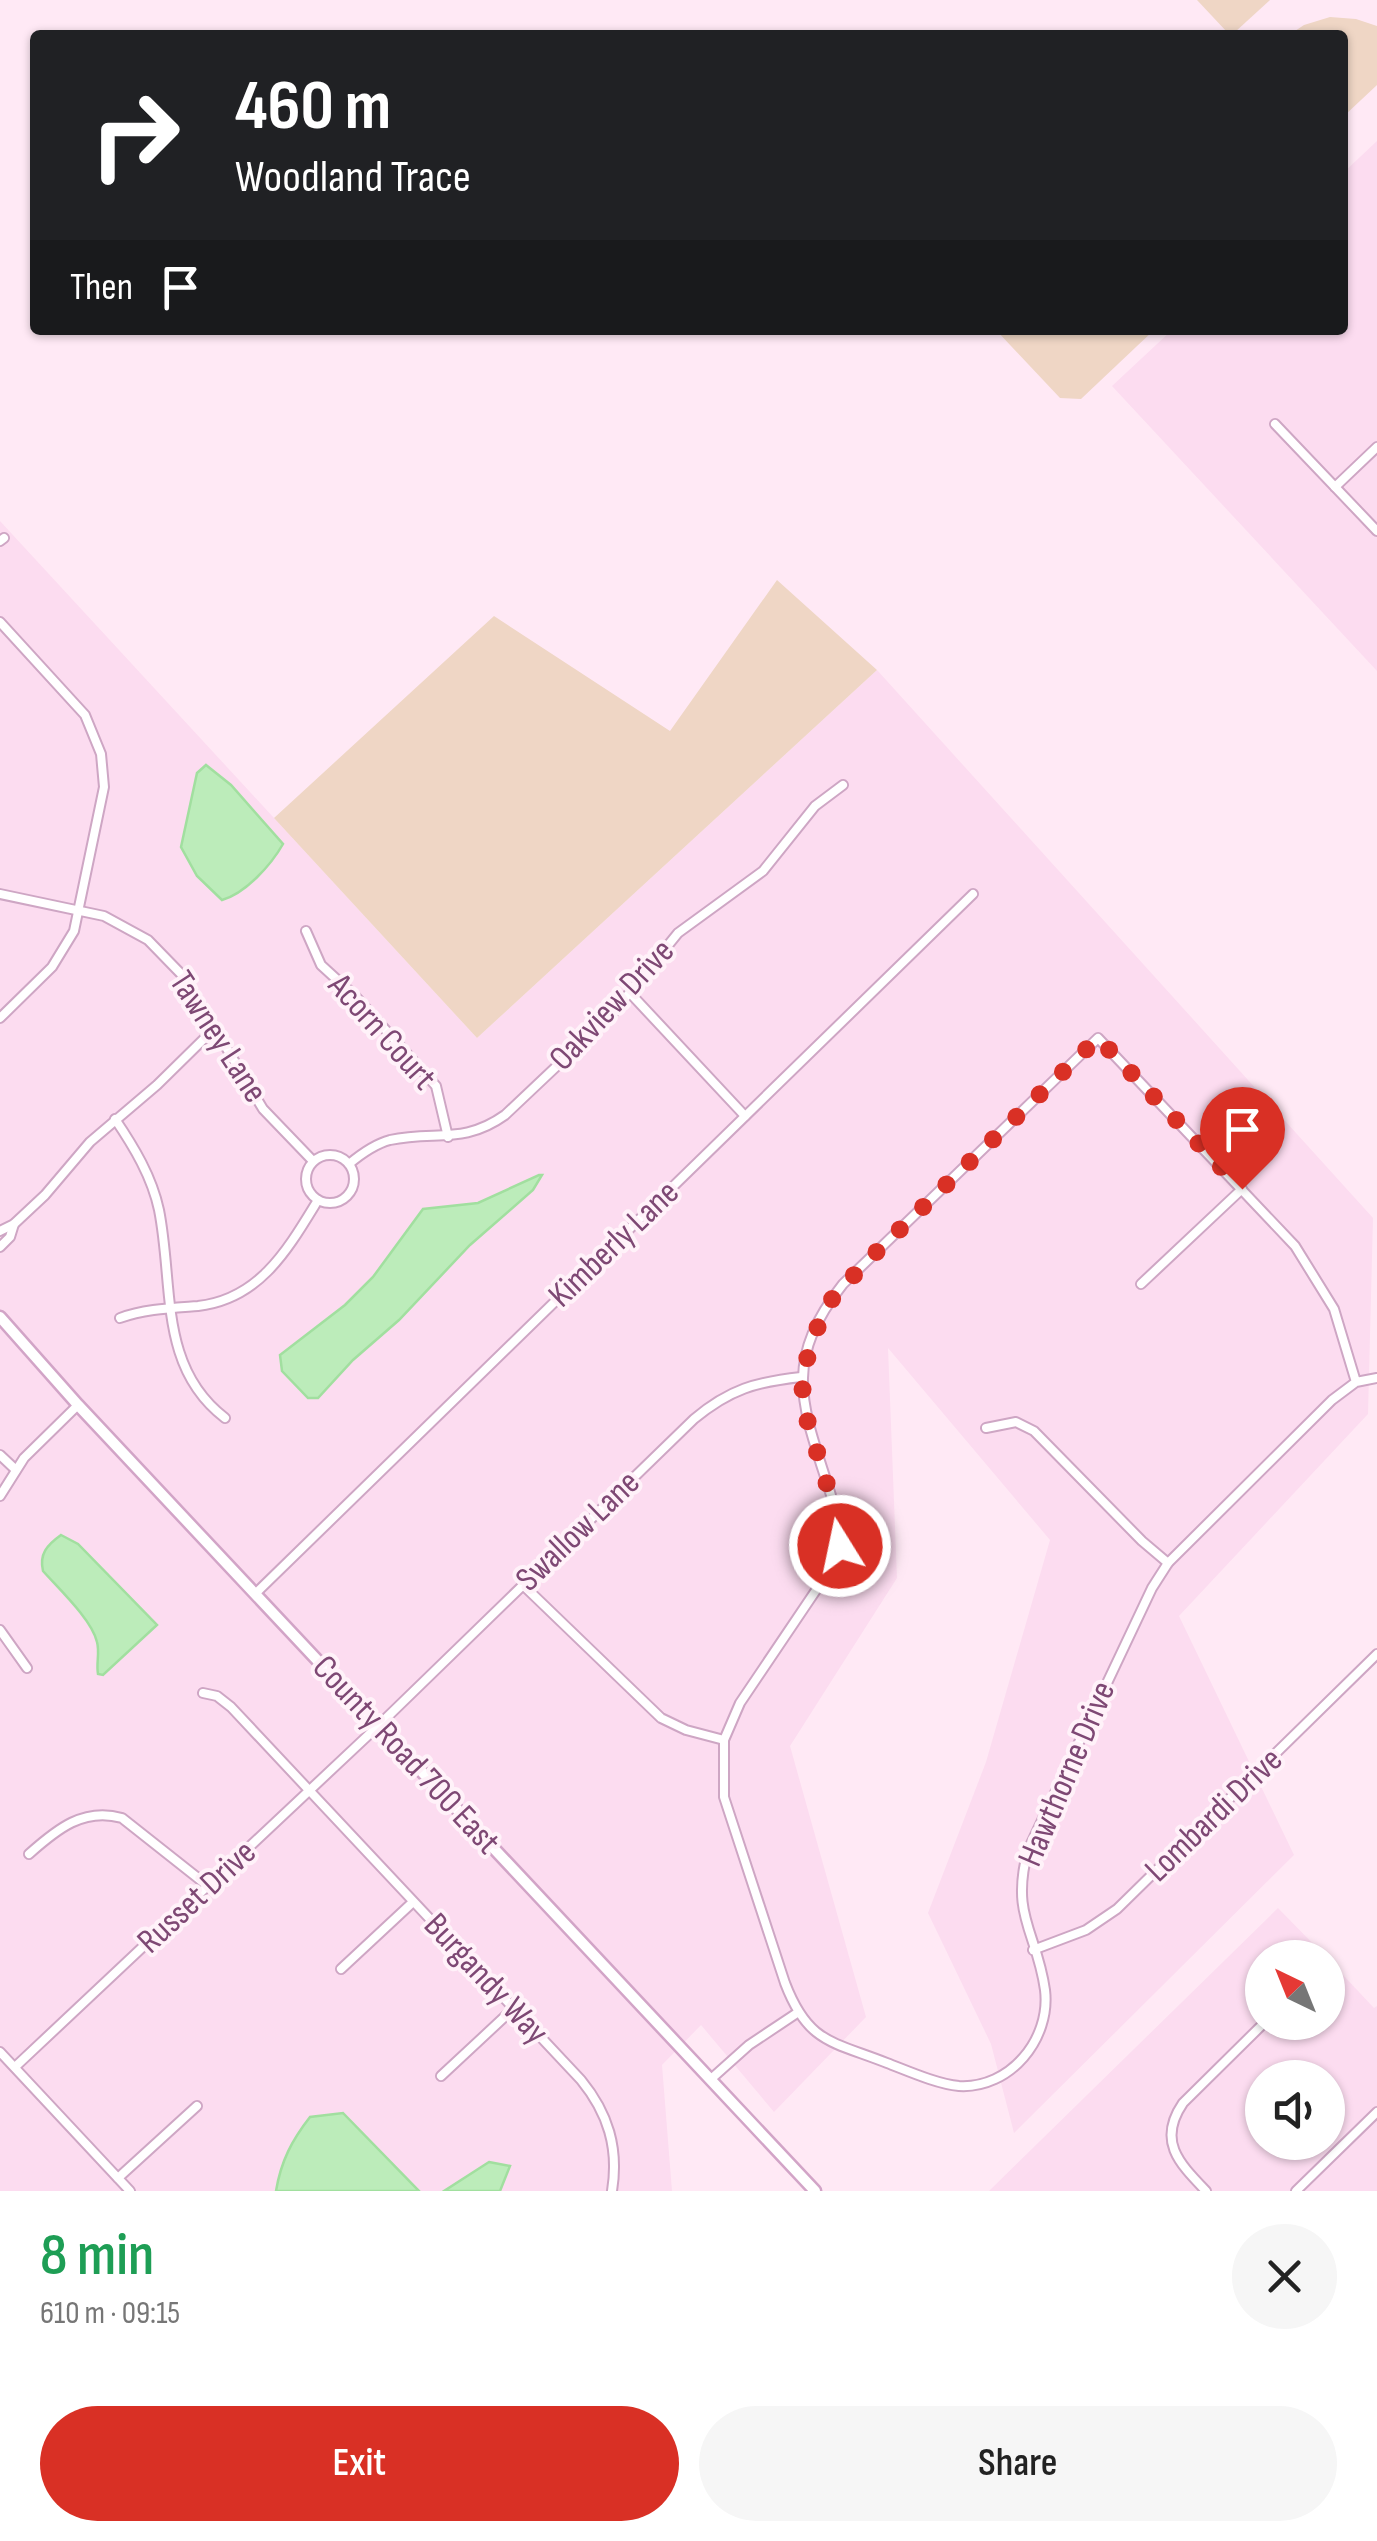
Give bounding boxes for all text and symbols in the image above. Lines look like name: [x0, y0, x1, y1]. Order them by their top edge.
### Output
text: 460 m: [235, 65, 391, 149]
icon: right: [70, 70, 200, 200]
text: Woodland Trace: [235, 150, 471, 205]
icon: arrive: [153, 260, 208, 315]
text: Then: [70, 265, 133, 310]
street label: Oakview Drive: [540, 930, 684, 1080]
street label: Tawney Lane: [160, 963, 276, 1111]
street label: Acorn Court: [318, 964, 445, 1099]
pin: [1200, 1087, 1285, 1190]
icon: arrive: [1215, 1102, 1270, 1157]
street label: Kimberly Lane: [540, 1171, 688, 1317]
street label: Swallow Lane: [507, 1461, 649, 1601]
position arrow: [788, 1494, 892, 1598]
street label: County Road 700 East: [303, 1647, 509, 1863]
street label: Hawthorne Drive: [1009, 1675, 1125, 1873]
street label: Lombardi Drive: [1136, 1739, 1292, 1891]
street label: Russet Drive: [129, 1831, 265, 1963]
street label: Burgandy Way: [415, 1905, 557, 2053]
north arrow: [1245, 1940, 1345, 2040]
map controls: [1245, 1940, 1345, 2160]
button: sound: [1245, 2060, 1345, 2160]
text: 8 min: [40, 2220, 154, 2292]
button: close: [1232, 2224, 1337, 2329]
text: 610 m · 09:15: [40, 2294, 180, 2333]
button: Exit: [40, 2406, 679, 2521]
button: Share: [699, 2406, 1337, 2521]

